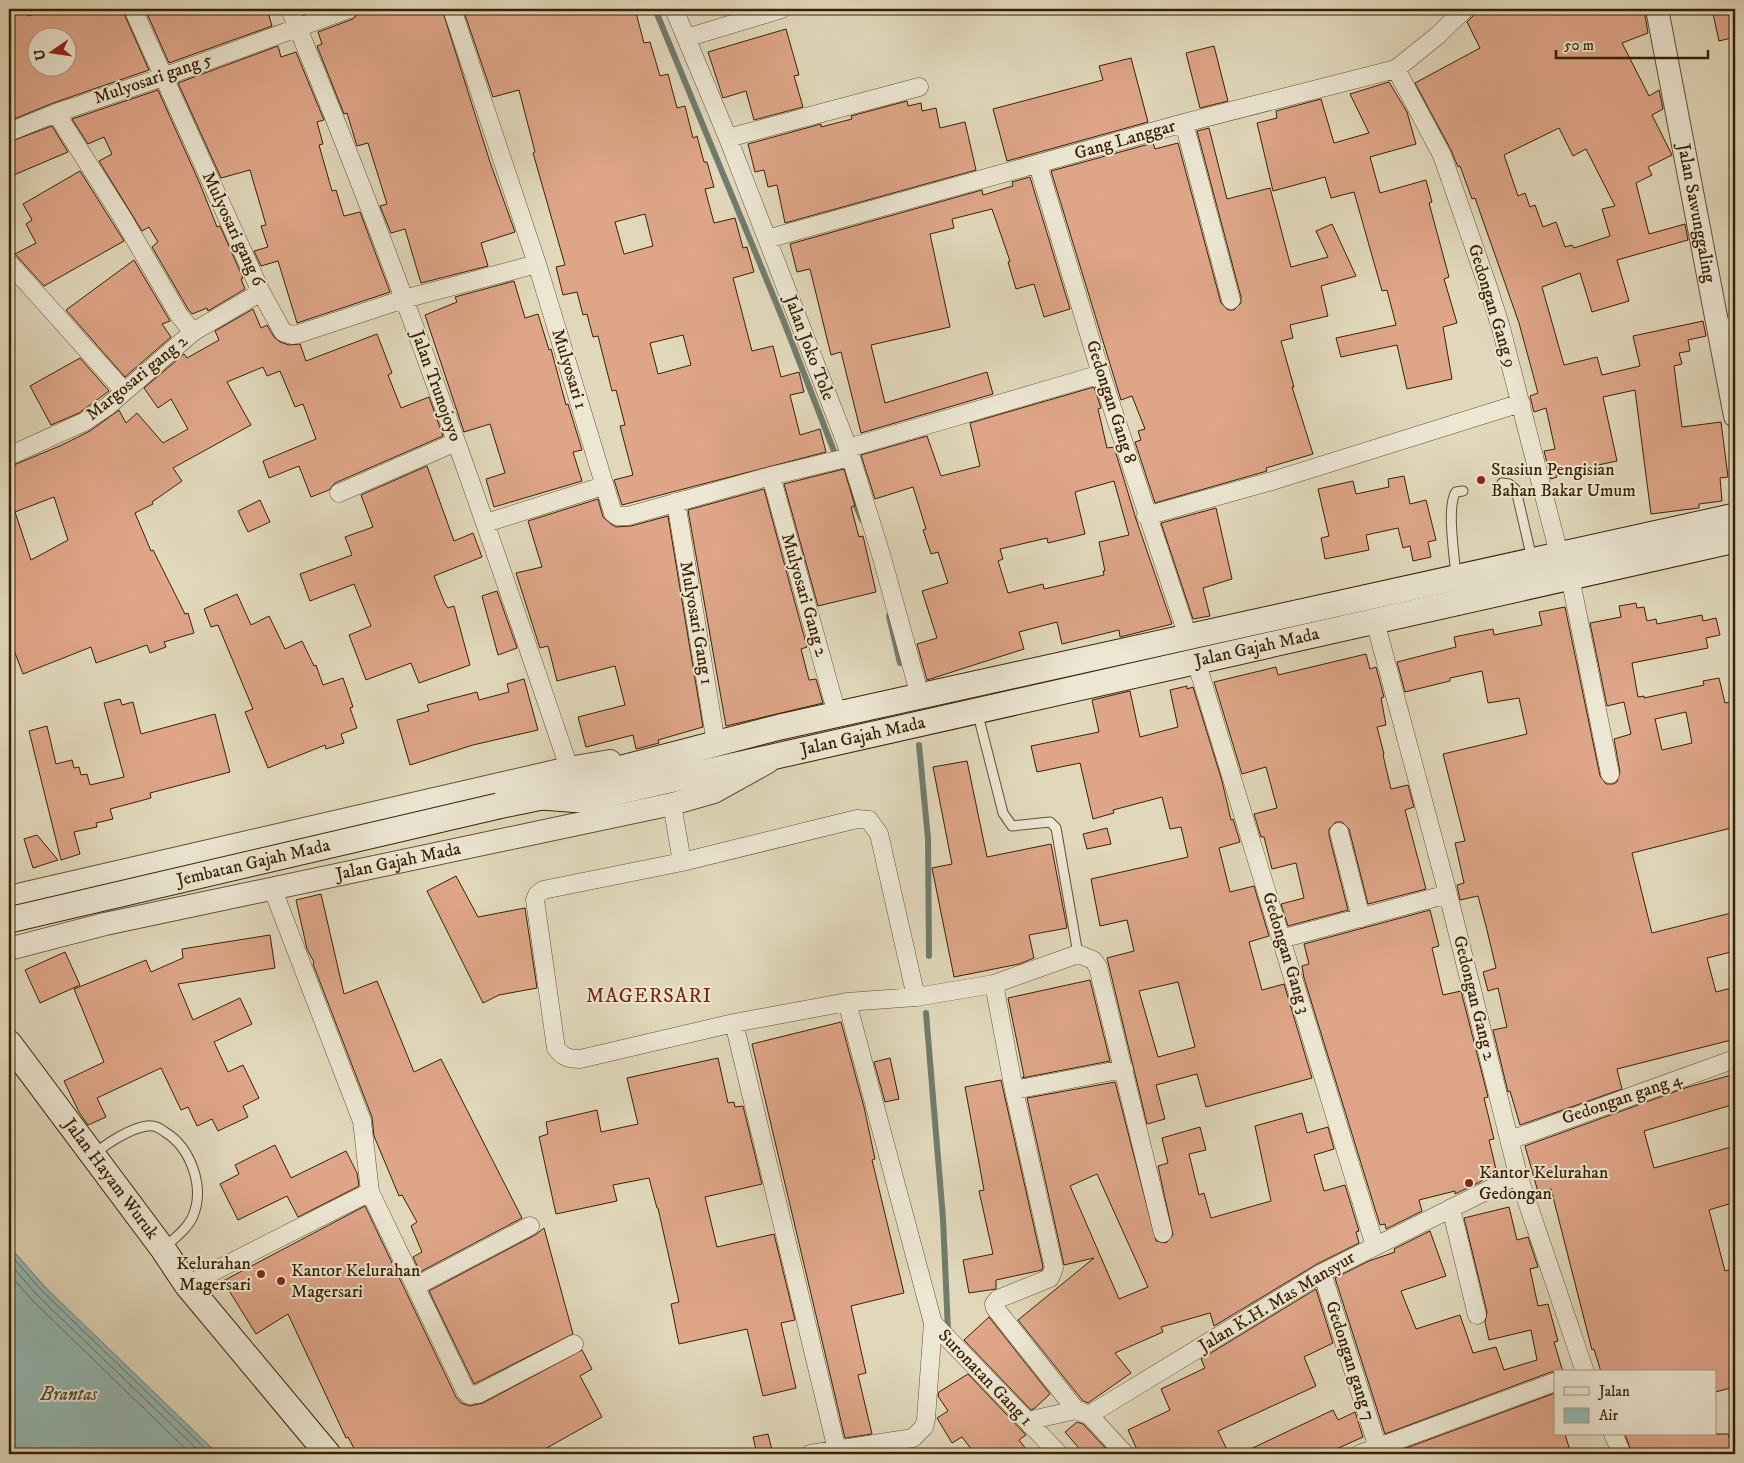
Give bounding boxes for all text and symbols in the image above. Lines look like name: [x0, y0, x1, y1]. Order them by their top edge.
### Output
north arrow: [28, 28, 78, 78]
scale bar: [1556, 28, 1709, 60]
text: 50 m: [1564, 36, 1594, 55]
text: U: [30, 47, 50, 62]
street label: Mulyosari gang 5: [91, 48, 215, 110]
street label: Gang Langgar: [1072, 115, 1178, 165]
street label: Jalan Sawunggaling: [1672, 140, 1720, 285]
street label: Mulyosari gang 6: [197, 168, 269, 290]
street label: Gedongan Gang 9: [1463, 242, 1521, 370]
street label: Jalan Joko Tole: [778, 290, 839, 404]
street label: Jalan Trunojoyo: [405, 326, 466, 445]
street label: Mulyosari 1: [546, 326, 592, 412]
street label: Margosari gang 2: [82, 330, 192, 426]
street label: Gedongan Gang 8: [1081, 338, 1141, 466]
place label: Stasiun Pengisian Bahan Bakar Umum: [1491, 459, 1636, 502]
marker: Stasiun Pengisian Bahan Bakar Umum: [1475, 474, 1487, 486]
street label: Mulyosari Gang 2: [776, 531, 832, 659]
street label: Mulyosari Gang 1: [674, 560, 718, 686]
street label: Jalan Gajah Mada: [1191, 623, 1322, 673]
street label: Jalan Gajah Mada: [796, 712, 928, 762]
street label: Jembatan Gajah Mada: [173, 834, 333, 892]
street label: Jalan Gajah Mada: [332, 838, 463, 886]
street label: Gedongan Gang 3: [1257, 890, 1315, 1016]
street label: Gedongan Gang 2: [1448, 933, 1500, 1063]
district label: MAGERSARI: [586, 984, 712, 1009]
street label: Gedongan gang 4: [1559, 1068, 1686, 1130]
street label: Jalan Hayam Wuruk: [57, 1113, 163, 1244]
place label: Kantor Kelurahan Gedongan: [1479, 1162, 1609, 1205]
marker: Kantor Kelurahan Gedongan: [1463, 1177, 1475, 1189]
street label: Jalan K.H. Mas Mansyur: [1193, 1246, 1359, 1358]
place label: Kelurahan Magersari: [176, 1253, 252, 1296]
place label: Kantor Kelurahan Magersari: [291, 1260, 421, 1303]
marker: Kelurahan Magersari: [255, 1268, 267, 1280]
marker: Kantor Kelurahan Magersari: [275, 1275, 287, 1287]
street label: Gedongan gang 7: [1320, 1298, 1380, 1424]
street label: Suronatan Gang 1: [933, 1325, 1037, 1431]
legend: [1554, 1370, 1716, 1436]
text: Jalan: [1597, 1382, 1630, 1401]
water label: Brantas: [40, 1383, 99, 1406]
text: Air: [1599, 1406, 1618, 1425]

